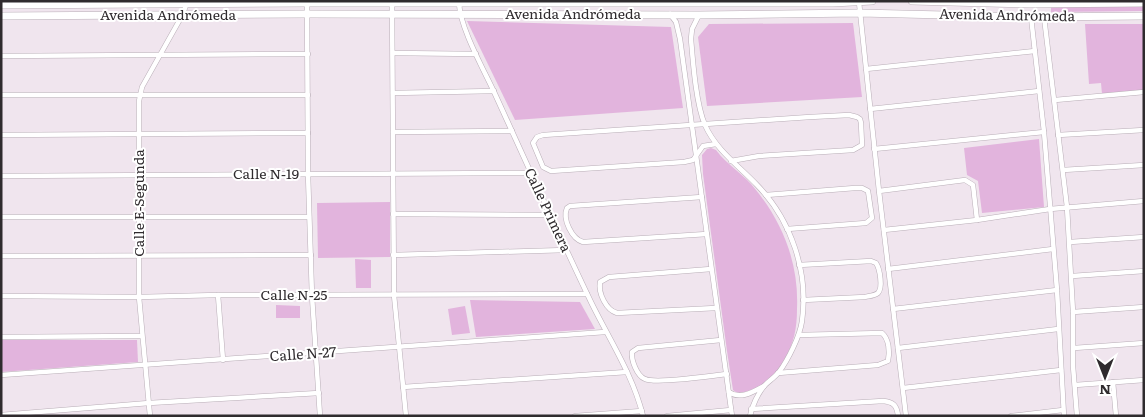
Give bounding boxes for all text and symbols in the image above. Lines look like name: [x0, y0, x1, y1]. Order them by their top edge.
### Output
street label: Avenida Andrómeda: [505, 3, 641, 23]
street label: Avenida Andrómeda: [939, 3, 1076, 25]
street label: Avenida Andrómeda: [100, 4, 236, 24]
street label: Calle E-Segunda: [128, 149, 148, 257]
street label: Calle N-19: [233, 163, 299, 183]
street label: Calle Primera: [521, 164, 577, 255]
street label: Calle N-25: [261, 284, 327, 304]
street label: Calle N-27: [269, 341, 337, 365]
north arrow: [1080, 352, 1130, 402]
text: N: [1099, 381, 1111, 401]

